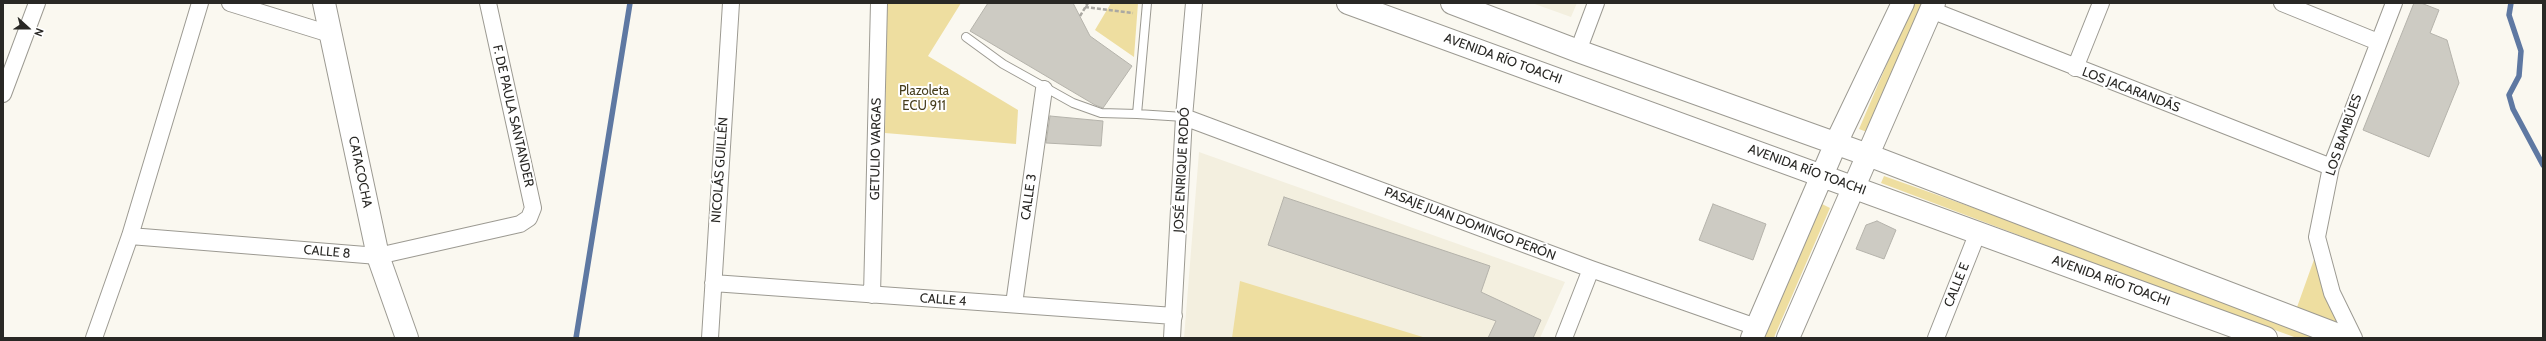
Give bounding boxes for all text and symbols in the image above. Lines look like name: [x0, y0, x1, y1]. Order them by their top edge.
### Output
north arrow: [8, 8, 48, 48]
text: N: [31, 26, 47, 38]
street label: AVENIDA RÍO TOACHI: [1442, 30, 1564, 88]
street label: F. DE PAULA SANTANDER: [489, 43, 537, 189]
street label: LOS JACARANDÁS: [2080, 64, 2182, 116]
park label: Plazoleta ECU 911: [899, 83, 949, 114]
street label: LOS BAMBÚES: [2323, 92, 2365, 178]
street label: GETULIO VARGAS: [867, 98, 885, 200]
street label: JOSÉ ENRIQUE RODÓ: [1171, 107, 1193, 233]
street label: NICOLÁS GUILLÉN: [709, 116, 731, 224]
street label: CATACOCHA: [345, 135, 375, 209]
street label: AVENIDA RÍO TOACHI: [1746, 141, 1868, 199]
street label: CALLE 3: [1018, 173, 1040, 221]
street label: PASAJE JUAN DOMINGO PERÓN: [1382, 184, 1558, 264]
street label: CALLE 8: [303, 242, 351, 262]
street label: AVENIDA RÍO TOACHI: [2050, 252, 2172, 310]
street label: CALLE E: [1941, 261, 1973, 309]
street label: CALLE 4: [919, 291, 967, 309]

